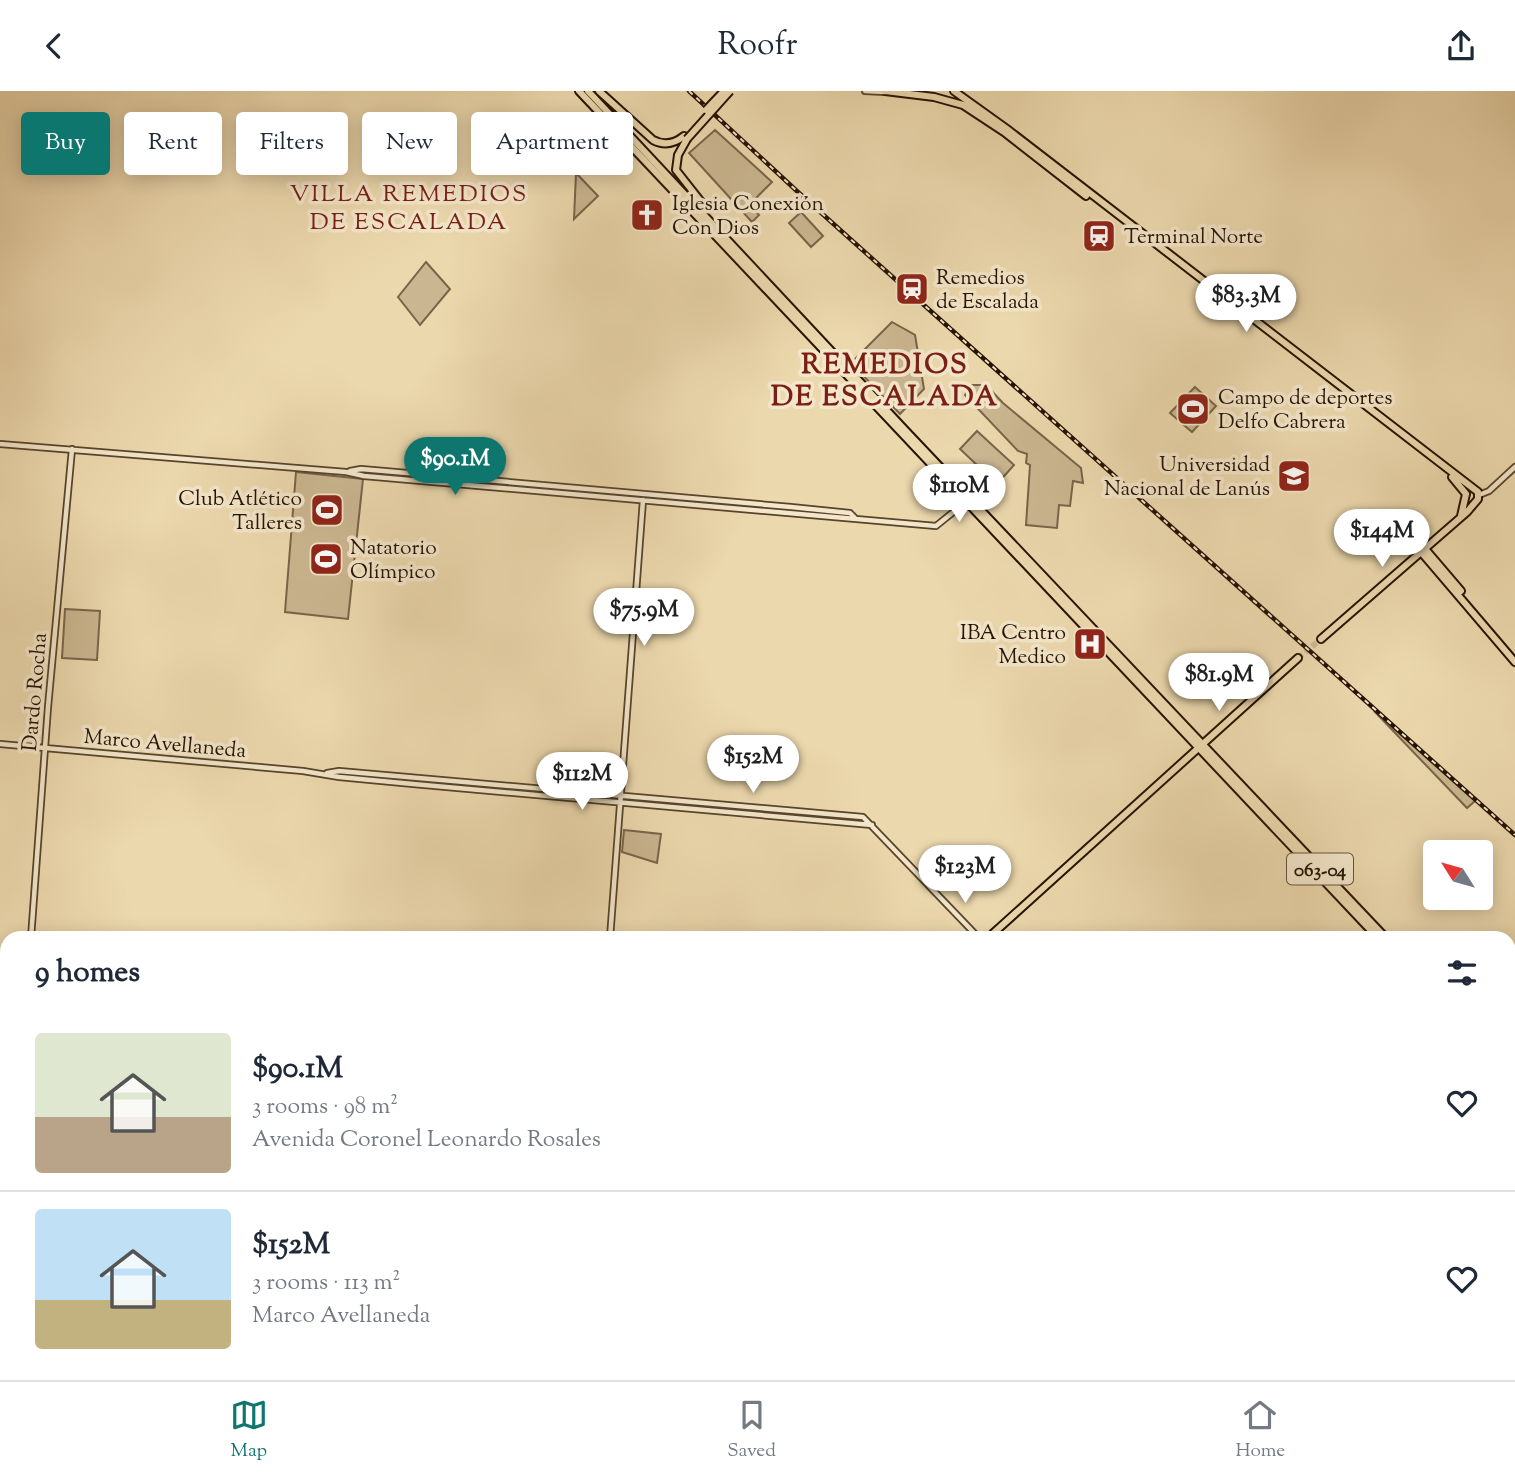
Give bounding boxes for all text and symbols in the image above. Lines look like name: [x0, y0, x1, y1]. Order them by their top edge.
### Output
text: Roofr: [717, 23, 798, 69]
icon: back: [35, 27, 73, 65]
icon: share: [1442, 27, 1480, 65]
chip: Buy: [21, 112, 110, 175]
chip: Rent: [124, 112, 222, 175]
chip: Filters: [236, 112, 348, 175]
chip: New: [362, 112, 457, 175]
chip: Apartment: [471, 112, 633, 175]
district label: VILLA REMEDIOS DE ESCALADA: [290, 178, 528, 240]
place label: Iglesia Conexión Con Dios: [672, 190, 824, 244]
church icon: Iglesia Conexión Con Dios: [628, 196, 666, 234]
station icon: Terminal Norte: [1080, 217, 1118, 255]
place label: Terminal Norte: [1124, 223, 1263, 253]
place label: Remedios de Escalada: [936, 264, 1039, 318]
station icon: Remedios de Escalada: [893, 270, 931, 308]
pin: $83.3M: [1189, 275, 1303, 334]
text: $83.3M: [1211, 280, 1281, 313]
district label: REMEDIOS DE ESCALADA: [771, 346, 999, 418]
place label: Campo de deportes Delfo Cabrera: [1218, 384, 1392, 438]
sports icon: Campo de deportes Delfo Cabrera: [1174, 390, 1212, 428]
pin: $90.1M: [398, 437, 512, 497]
text: $90.1M: [420, 443, 490, 476]
place label: Universidad Nacional de Lanús: [1104, 451, 1270, 505]
school or university icon: Universidad Nacional de Lanús: [1275, 457, 1313, 495]
pin: $110M: [910, 465, 1008, 524]
text: $110M: [929, 470, 989, 503]
place label: Club Atlético Talleres: [178, 485, 302, 539]
sports icon: Club Atlético Talleres: [308, 491, 346, 529]
pin: $144M: [1333, 510, 1431, 569]
text: $144M: [1350, 515, 1414, 548]
place label: Natatorio Olímpico: [350, 534, 437, 588]
sports icon: Natatorio Olímpico: [307, 540, 345, 578]
pin: $75.9M: [587, 589, 701, 648]
text: $75.9M: [609, 594, 679, 627]
place label: IBA Centro Medico: [960, 619, 1066, 673]
hospital icon: IBA Centro Medico: [1071, 625, 1109, 663]
street label: Dardo Rocha: [16, 631, 56, 753]
pin: $81.9M: [1162, 653, 1276, 713]
text: $81.9M: [1184, 659, 1254, 692]
street label: Marco Avellaneda: [82, 723, 248, 767]
pin: $152M: [704, 735, 802, 795]
text: $152M: [723, 741, 783, 774]
pin: $112M: [533, 753, 631, 812]
text: $112M: [552, 758, 612, 791]
north arrow: [1423, 840, 1493, 910]
map controls: [1423, 840, 1493, 910]
pin: $123M: [916, 845, 1014, 905]
text: $123M: [934, 851, 996, 884]
road number: 063-04: [1287, 853, 1353, 884]
text: 9 homes: [35, 952, 140, 995]
icon: filters: [1443, 954, 1481, 992]
text: $90.1M: [252, 1048, 343, 1091]
icon: home: [91, 1061, 175, 1145]
icon: heart: [1443, 1084, 1481, 1122]
text: 3 rooms · 98 m²: [252, 1091, 398, 1124]
text: Avenida Coronel Leonardo Rosales: [252, 1124, 601, 1157]
text: $152M: [252, 1224, 330, 1267]
icon: home: [91, 1237, 175, 1321]
icon: heart: [1443, 1260, 1481, 1298]
text: 3 rooms · 113 m²: [252, 1267, 400, 1300]
text: Marco Avellaneda: [252, 1300, 430, 1333]
tab: Map: [230, 1396, 268, 1465]
tab: Saved: [727, 1396, 776, 1465]
tab: Home: [1235, 1396, 1285, 1465]

